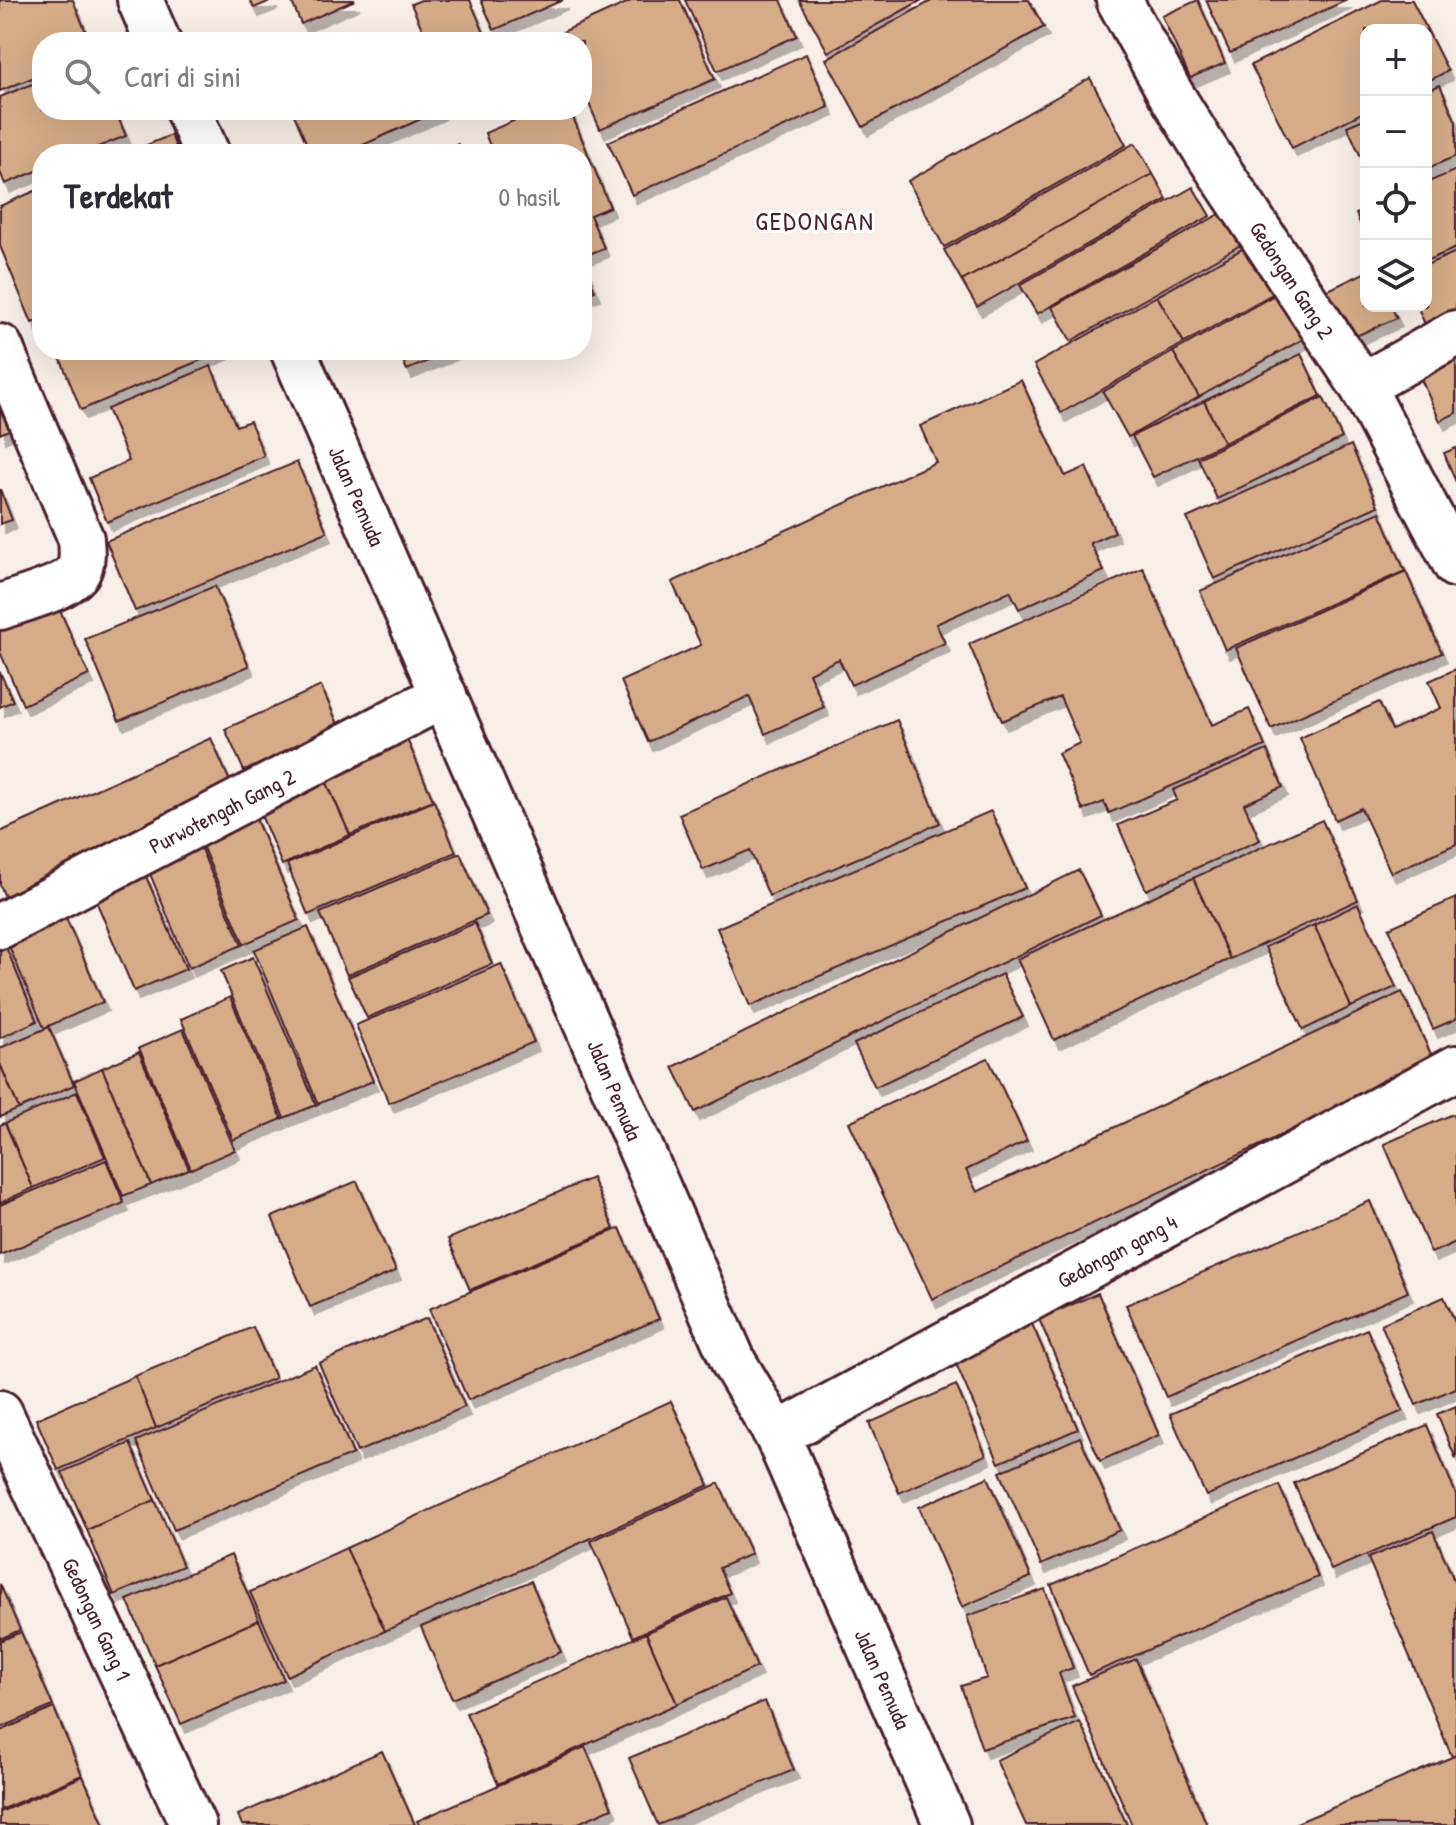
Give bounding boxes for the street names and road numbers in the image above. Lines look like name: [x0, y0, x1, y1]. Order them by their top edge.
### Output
street label: Gedongan Gang 2: [1243, 215, 1342, 345]
street label: Jalan Pemuda: [322, 441, 393, 551]
street label: Purwotengah Gang 2: [144, 761, 301, 861]
street label: Jalan Pemuda: [580, 1035, 650, 1145]
street label: Gedongan gang 4: [1052, 1207, 1182, 1295]
street label: Gedongan Gang 1: [55, 1553, 139, 1685]
street label: Jalan Pemuda: [848, 1624, 919, 1734]

